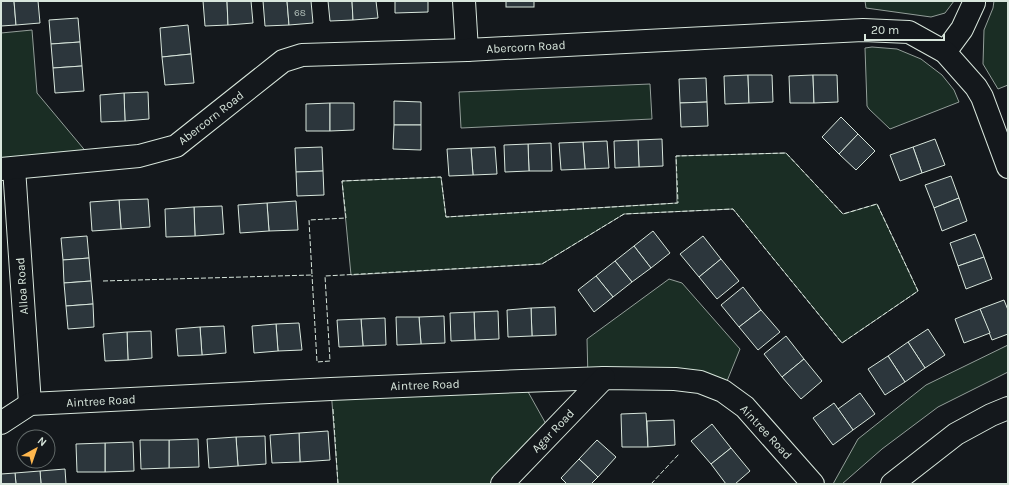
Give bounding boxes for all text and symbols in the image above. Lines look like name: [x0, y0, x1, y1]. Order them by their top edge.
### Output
house number: 68: [294, 7, 306, 19]
scale bar: [865, 16, 944, 42]
text: 20 m: [871, 23, 899, 37]
street label: Abercorn Road: [486, 38, 566, 56]
street label: Abercorn Road: [175, 88, 247, 148]
street label: Alloa Road: [13, 257, 31, 315]
street label: Aintree Road: [390, 377, 460, 393]
street label: Aintree Road: [66, 392, 136, 410]
street label: Aintree Road: [737, 402, 795, 462]
street label: Agar Road: [529, 406, 577, 456]
north arrow: [16, 429, 56, 469]
text: N: [35, 434, 49, 449]

